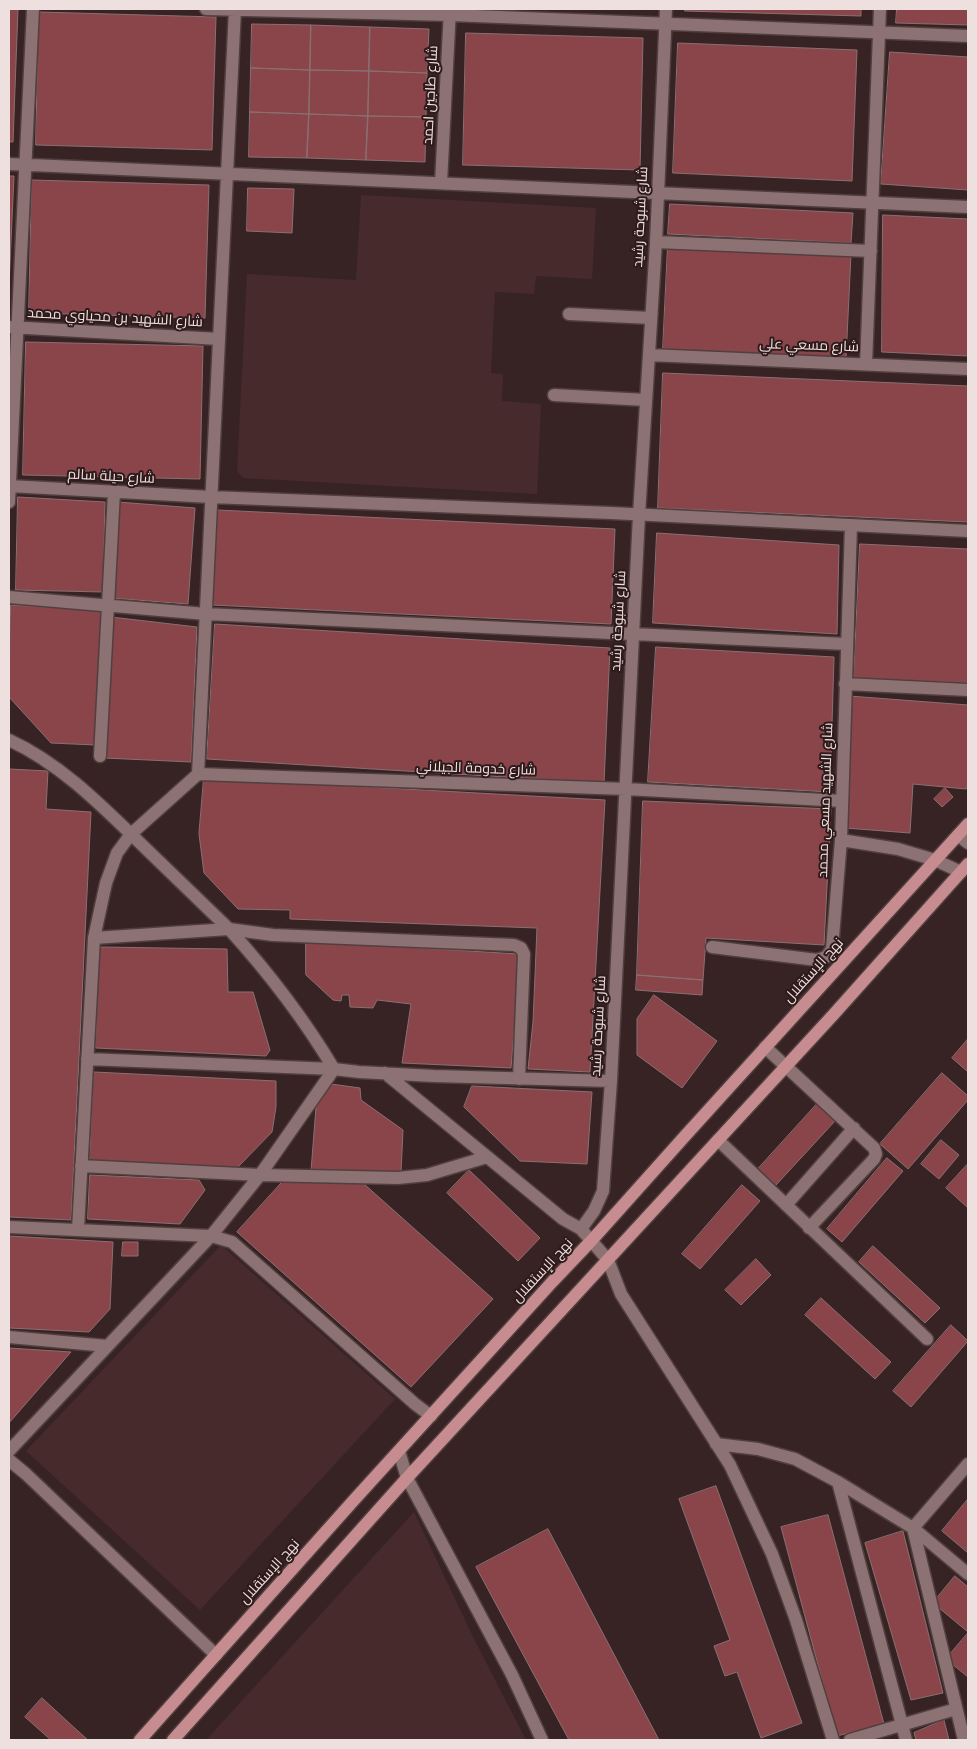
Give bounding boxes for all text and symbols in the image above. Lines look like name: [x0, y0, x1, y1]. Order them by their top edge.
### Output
street label: شارع طاجين احمد: [420, 45, 442, 145]
street label: شارع شبوحة رشيد: [630, 166, 652, 268]
street label: شارع الشهيد بن محياوي محمد: [27, 305, 203, 331]
street label: شارع مسعي علي: [759, 336, 859, 356]
street label: شارع حيلة سالم: [67, 466, 155, 488]
street label: شارع شبوحة رشيد: [608, 570, 630, 672]
street label: شارع الشهيد مسعي محمد: [815, 722, 837, 878]
street label: شارع خدومة الجيلاني: [416, 759, 536, 779]
street label: نهج الإستقلال: [780, 935, 848, 1007]
street label: شارع شبوحة رشيد: [588, 975, 610, 1077]
street label: نهج الإستقلال: [509, 1235, 577, 1307]
street label: نهج الإستقلال: [236, 1536, 304, 1608]

